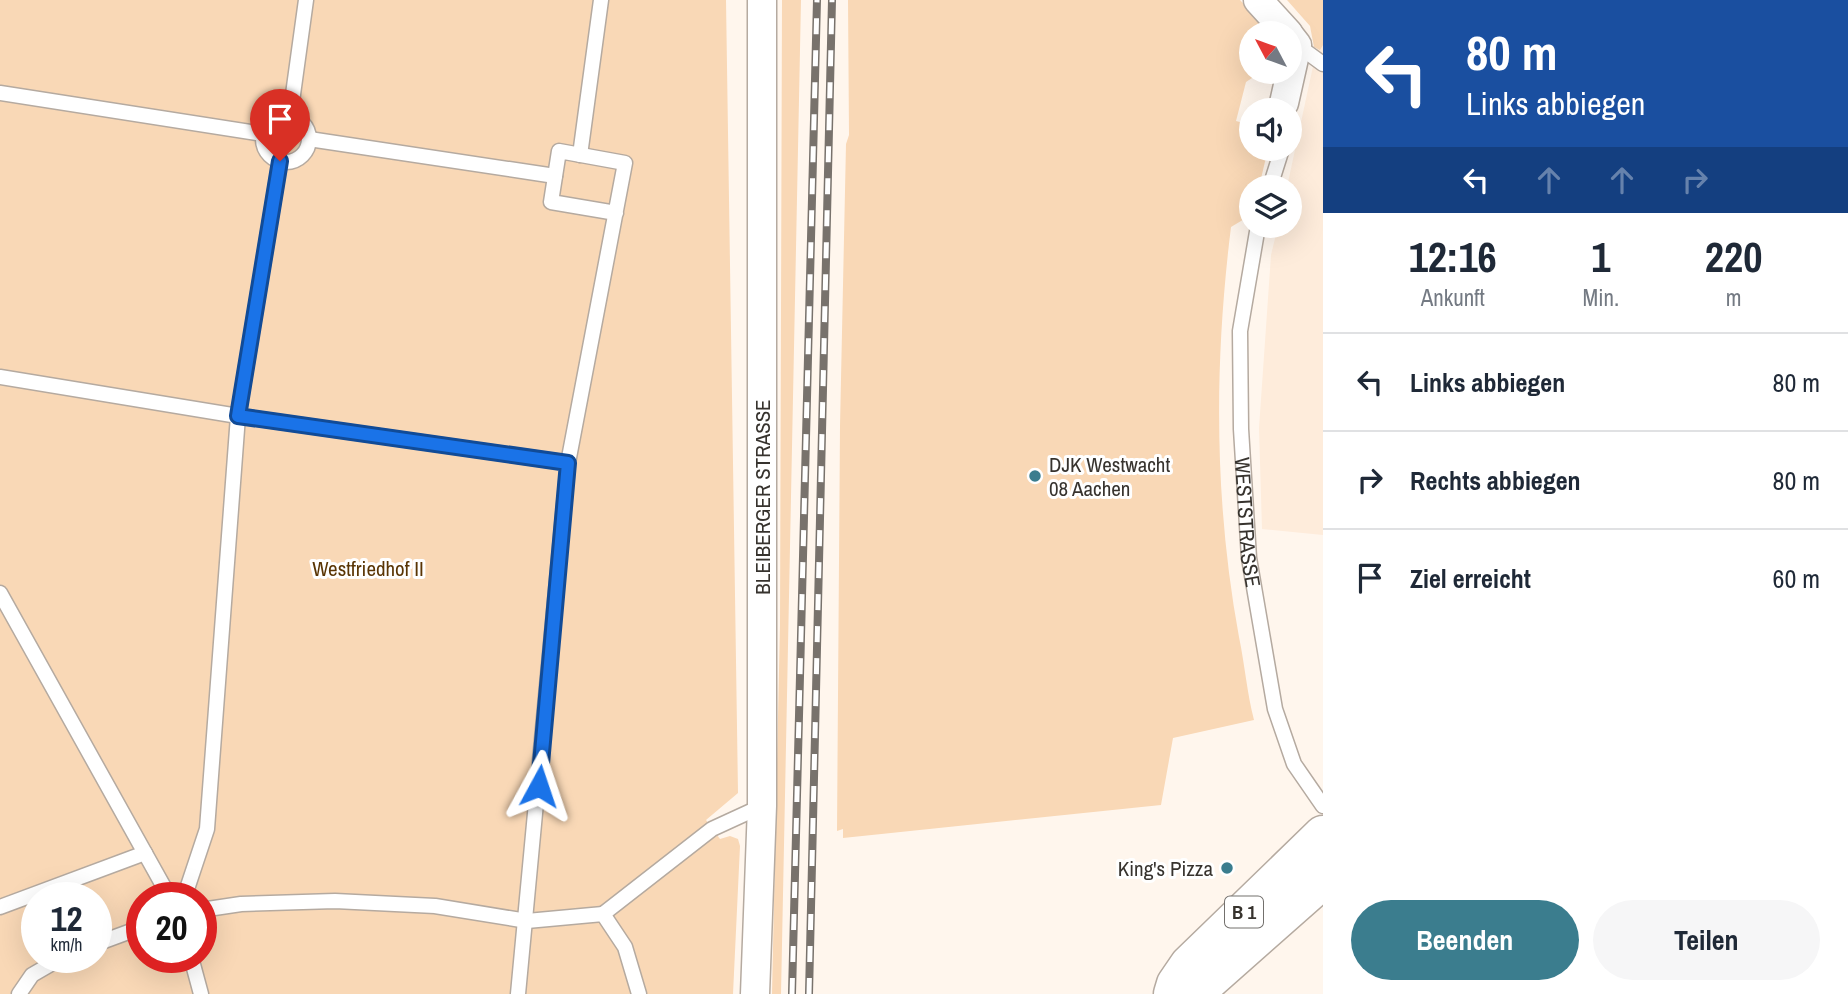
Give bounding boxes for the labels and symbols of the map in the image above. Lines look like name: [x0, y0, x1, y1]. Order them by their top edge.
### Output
north arrow: [1239, 21, 1302, 84]
pin: [250, 89, 310, 161]
street label: BLEIBERGER STRASSE: [748, 399, 777, 595]
place label: DJK Westwacht 08 Aachen: [1049, 450, 1170, 503]
street label: WESTSTRASSE: [1228, 456, 1268, 589]
marker: DJK Westwacht 08 Aachen: [1027, 468, 1043, 484]
park label: Westfriedhof II: [312, 554, 424, 583]
position arrow: [502, 749, 576, 823]
place label: King's Pizza: [1118, 854, 1213, 883]
marker: King's Pizza: [1219, 860, 1235, 876]
speed limit sign: 20: [126, 882, 217, 973]
road number: B 1: [1225, 896, 1263, 928]

